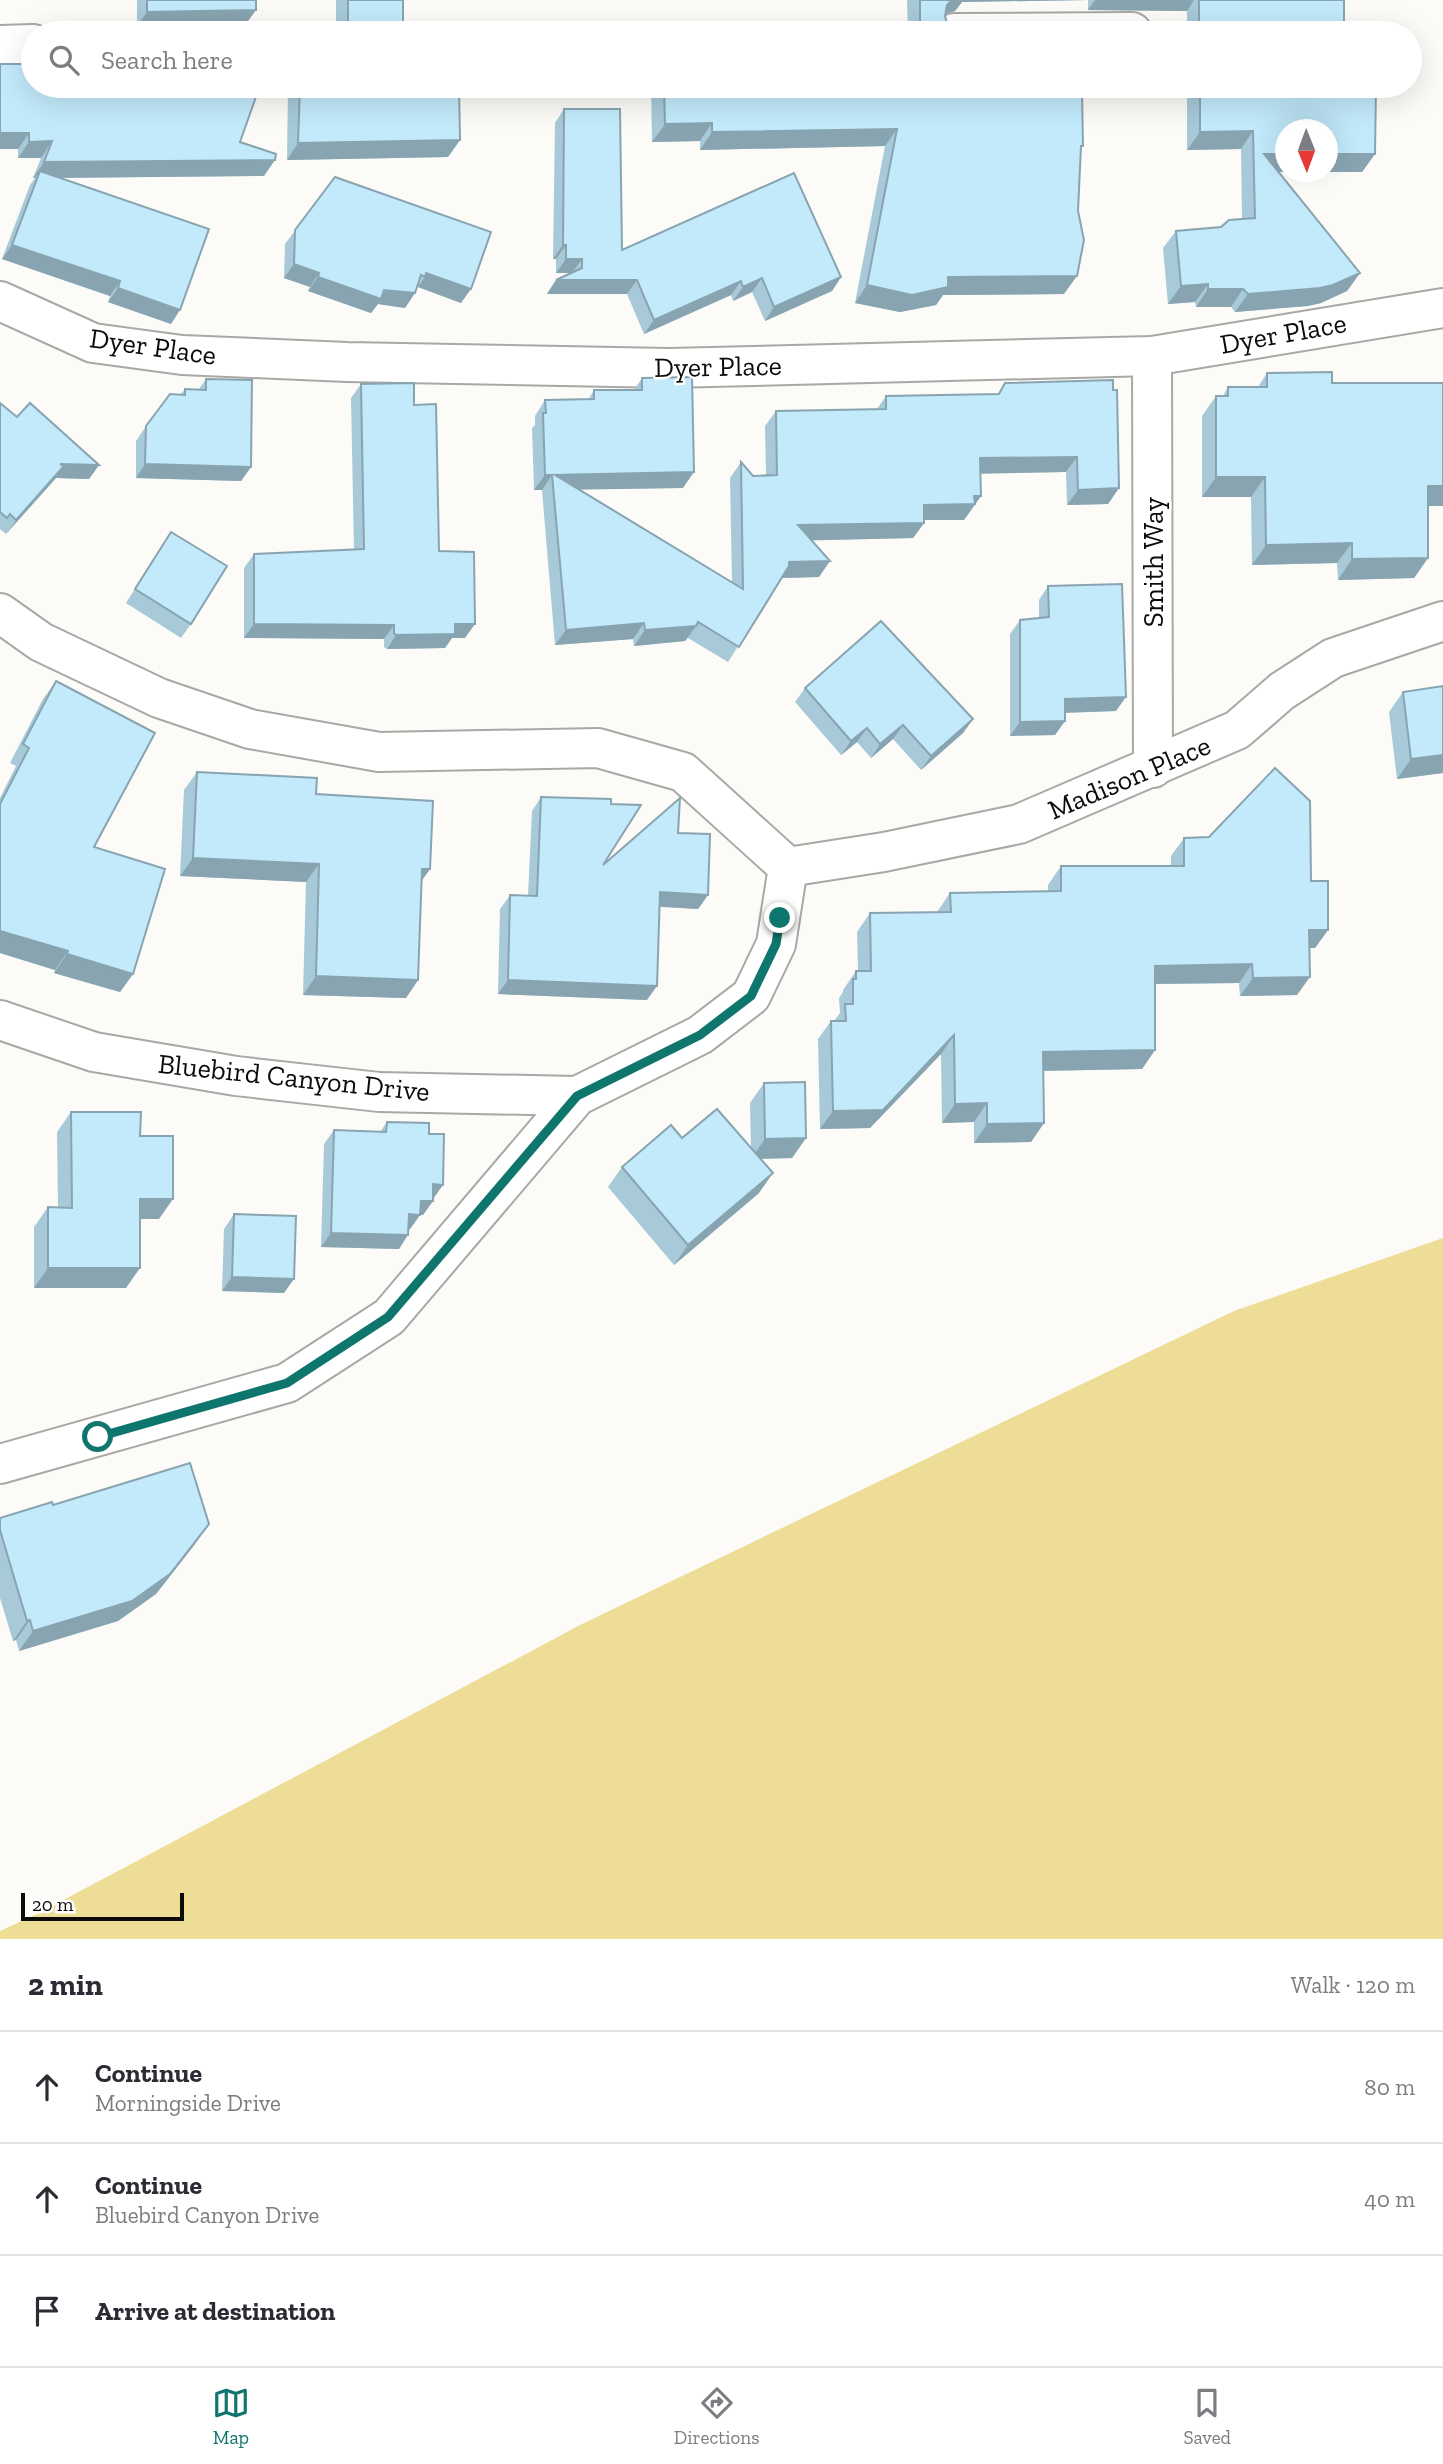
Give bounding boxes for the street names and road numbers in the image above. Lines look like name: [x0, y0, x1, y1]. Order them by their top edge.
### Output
street label: Dyer Place: [1217, 306, 1349, 361]
street label: Dyer Place: [87, 321, 218, 372]
street label: Dyer Place: [654, 349, 782, 384]
street label: Smith Way: [1137, 496, 1170, 627]
street label: Madison Place: [1043, 728, 1215, 827]
street label: Bluebird Canyon Drive: [156, 1047, 431, 1108]

